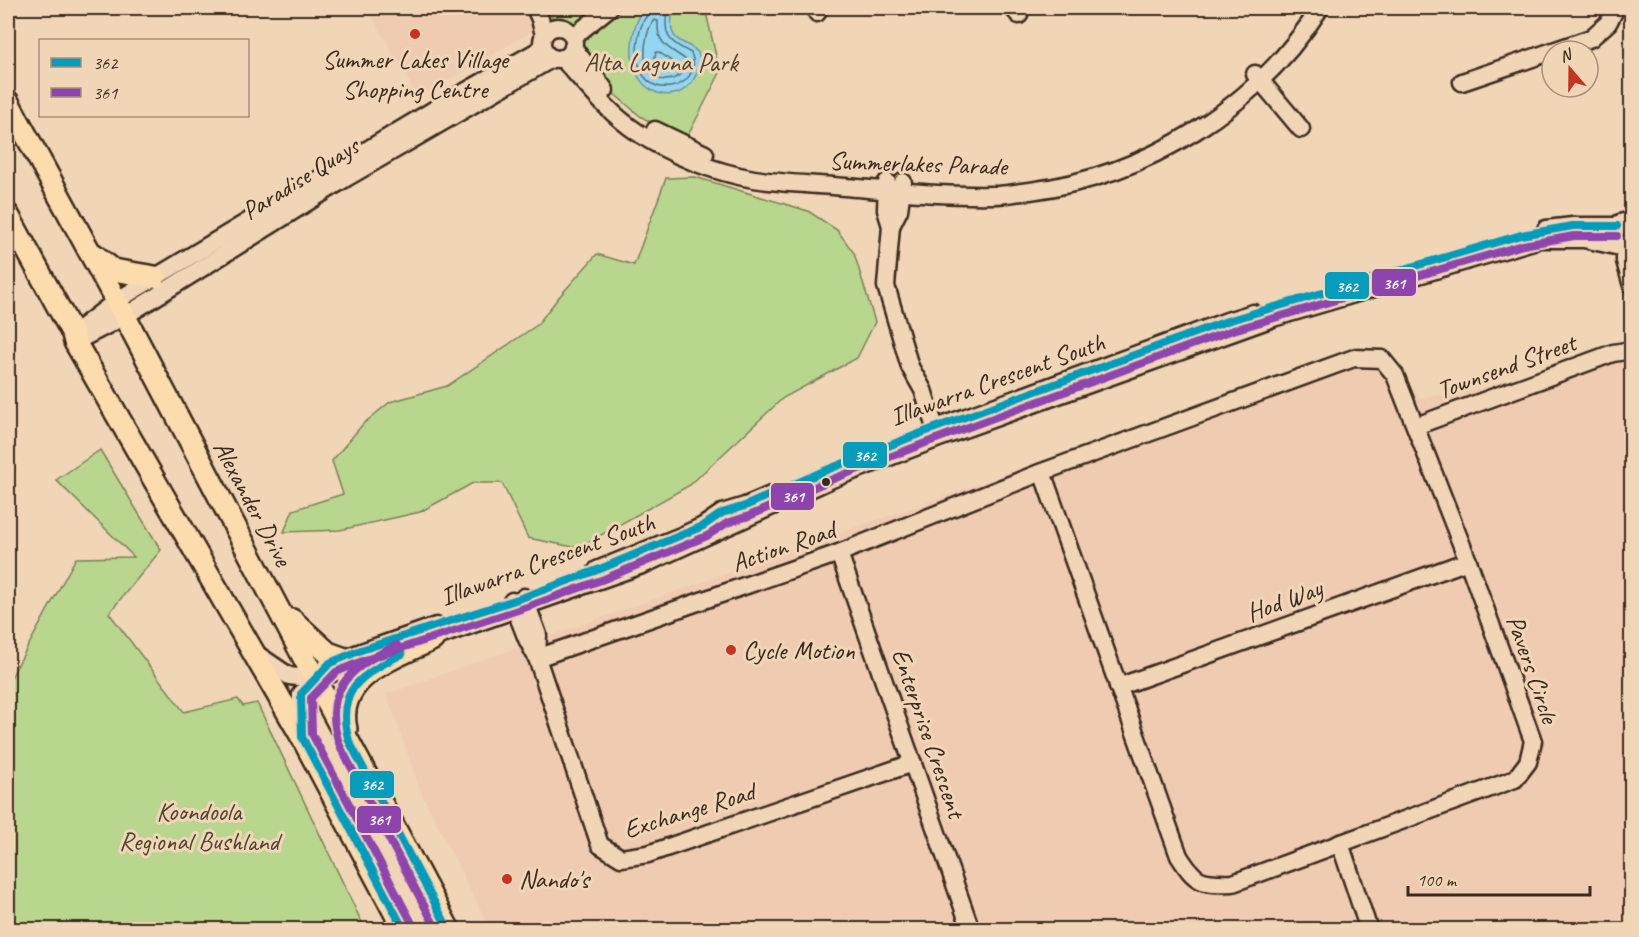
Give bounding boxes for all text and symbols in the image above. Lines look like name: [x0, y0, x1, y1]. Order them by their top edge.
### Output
marker: Summer Lakes Village Shopping Centre: [408, 27, 422, 41]
legend: [39, 39, 249, 117]
north arrow: [1540, 39, 1600, 99]
place label: Summer Lakes Village Shopping Centre: [322, 43, 511, 106]
text: N: [1557, 44, 1576, 67]
park label: Alta Laguna Park: [584, 46, 740, 79]
text: 362: [93, 52, 119, 74]
text: 361: [93, 82, 118, 104]
street label: Paradise Quays: [236, 128, 367, 227]
street label: Summerlakes Parade: [828, 144, 1010, 183]
line badge: 361: [1371, 268, 1417, 297]
line badge: 362: [1324, 271, 1370, 300]
text: 361: [1383, 274, 1407, 294]
text: 362: [1336, 277, 1360, 297]
street label: Illawarra Crescent South: [886, 325, 1110, 434]
street label: Townsend Street: [1432, 325, 1582, 407]
street label: Alexander Drive: [206, 435, 300, 573]
line badge: 362: [842, 441, 888, 469]
text: 362: [854, 446, 878, 466]
unlabelled marker: [820, 476, 832, 488]
line badge: 361: [770, 482, 815, 511]
text: 361: [782, 487, 806, 507]
street label: Illawarra Crescent South: [436, 505, 660, 614]
street label: Action Road: [727, 512, 843, 580]
street label: Hod Way: [1242, 571, 1329, 629]
street label: Pavers Circle: [1499, 611, 1567, 730]
place label: Cycle Motion: [743, 634, 855, 667]
marker: Cycle Motion: [724, 643, 738, 657]
street label: Enterprise Crescent: [884, 644, 974, 824]
line badge: 362: [349, 770, 395, 799]
street label: Exchange Road: [620, 774, 762, 846]
text: 362: [361, 775, 385, 795]
park label: Koondoola Regional Bushland: [119, 795, 283, 858]
line badge: 361: [356, 805, 402, 834]
text: 361: [368, 810, 392, 830]
scale bar: [1408, 859, 1590, 897]
place label: Nando's: [519, 863, 591, 896]
text: 100 m: [1417, 869, 1458, 891]
marker: Nando's: [500, 872, 514, 886]

